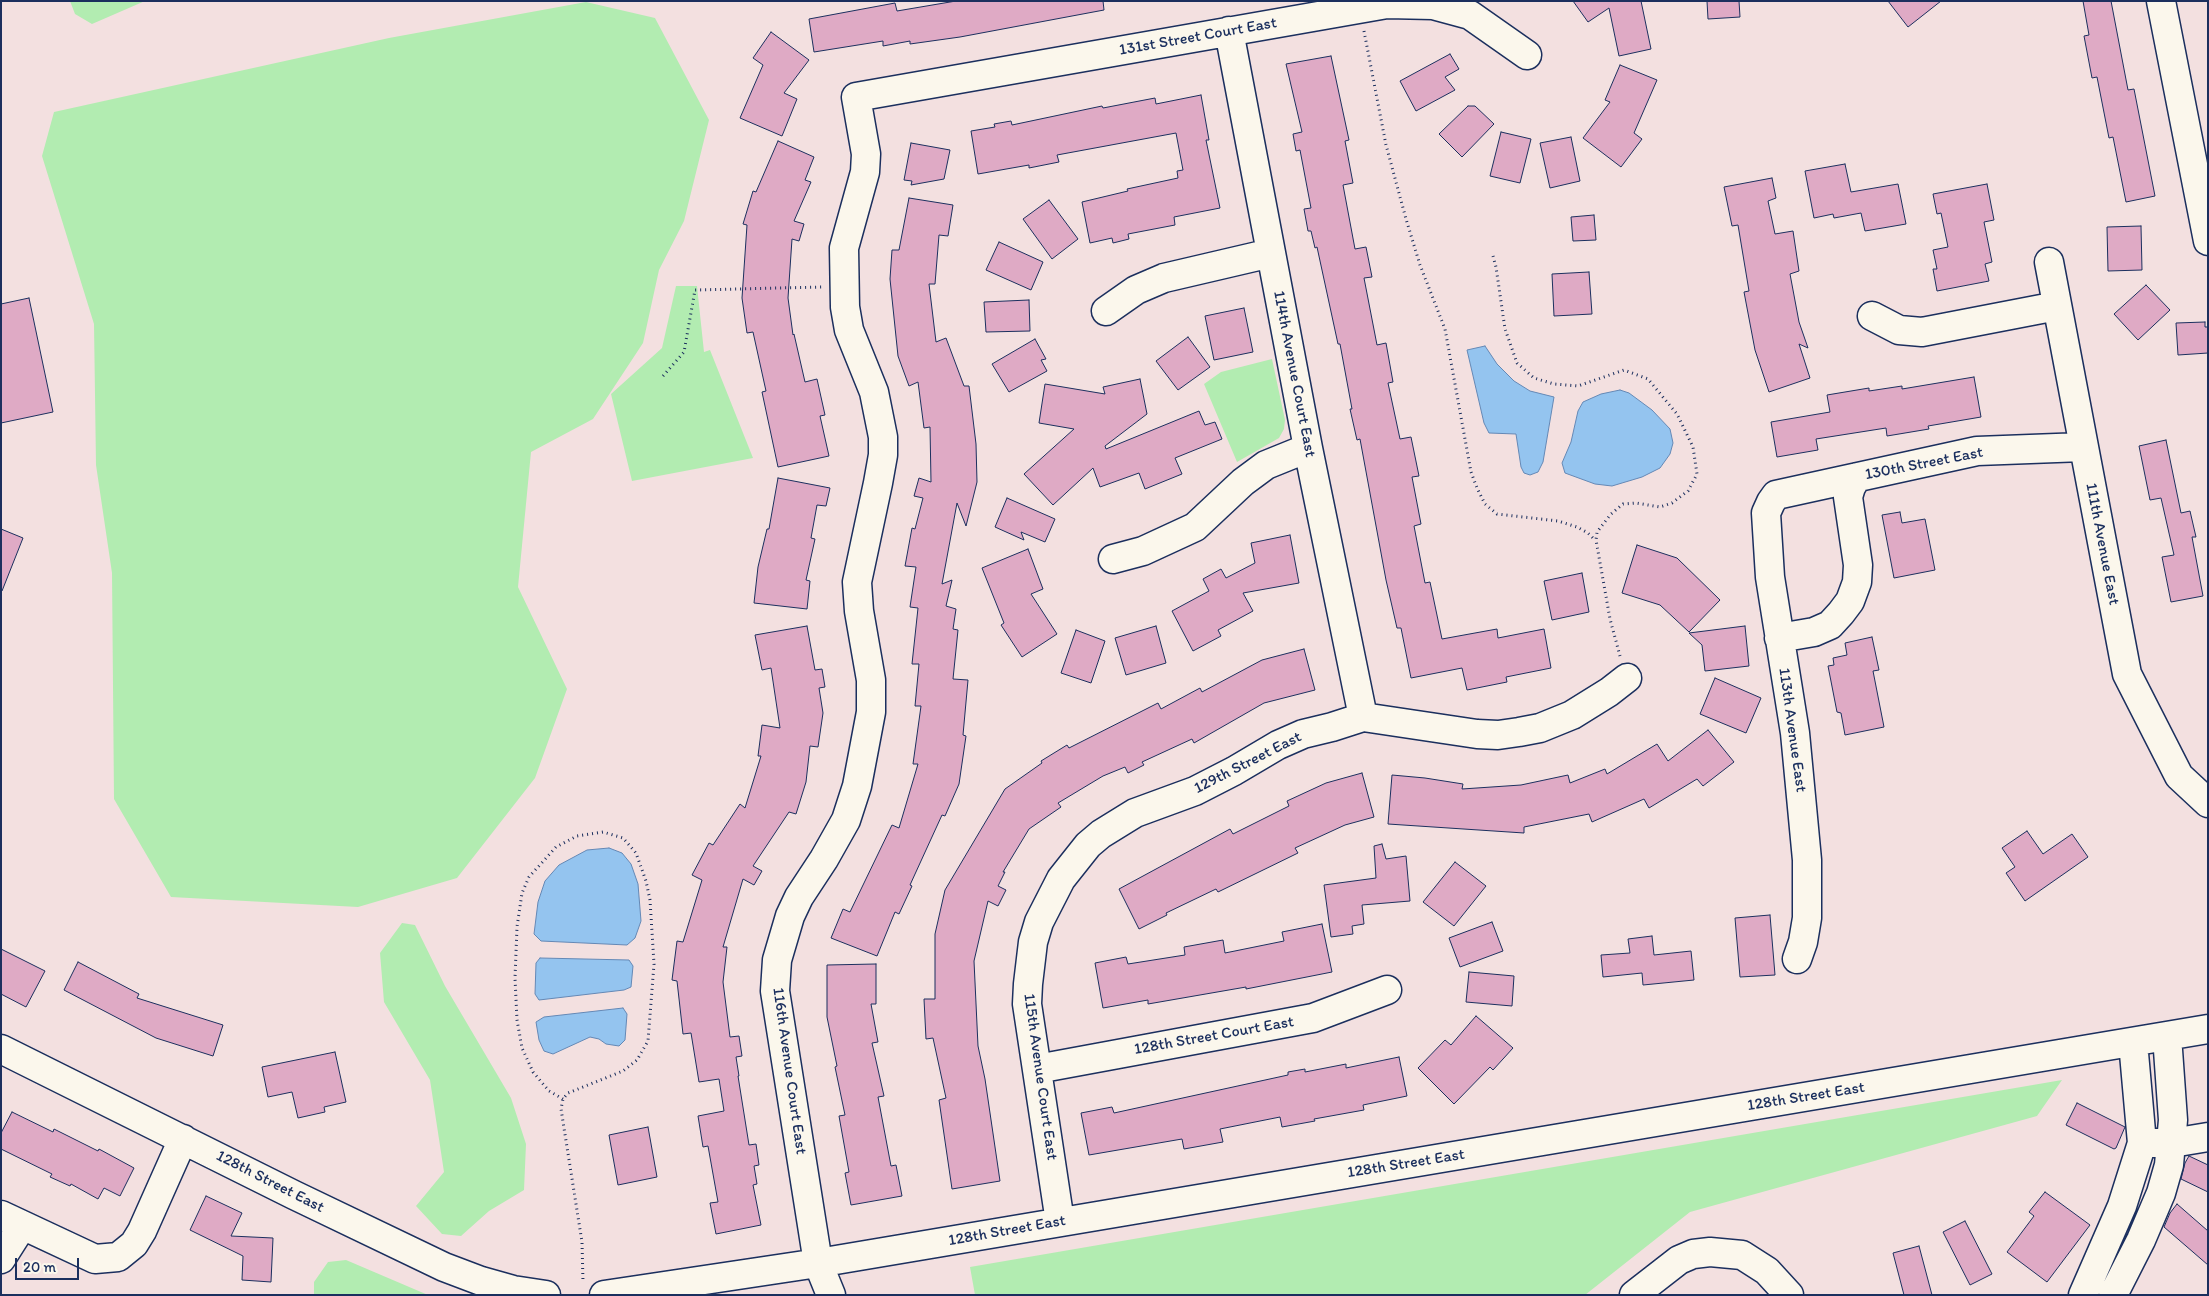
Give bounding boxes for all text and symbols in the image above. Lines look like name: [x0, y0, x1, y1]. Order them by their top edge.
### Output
street label: 131st Street Court East: [1118, 14, 1278, 60]
street label: 114th Avenue Court East: [1268, 289, 1320, 459]
street label: 130th Street East: [1863, 443, 1985, 485]
street label: 111th Avenue East: [2081, 481, 2123, 607]
street label: 113th Avenue East: [1774, 667, 1810, 793]
street label: 129th Street East: [1191, 728, 1305, 798]
street label: 116th Avenue Court East: [768, 986, 810, 1156]
street label: 115th Avenue Court East: [1019, 992, 1061, 1162]
street label: 128th Street Court East: [1133, 1013, 1295, 1059]
street label: 128th Street East: [1746, 1078, 1866, 1116]
street label: 128th Street East: [1346, 1145, 1466, 1183]
street label: 128th Street East: [213, 1147, 327, 1217]
street label: 128th Street East: [947, 1211, 1067, 1251]
scale bar: [18, 1248, 81, 1280]
text: 20 m: [23, 1258, 56, 1276]

